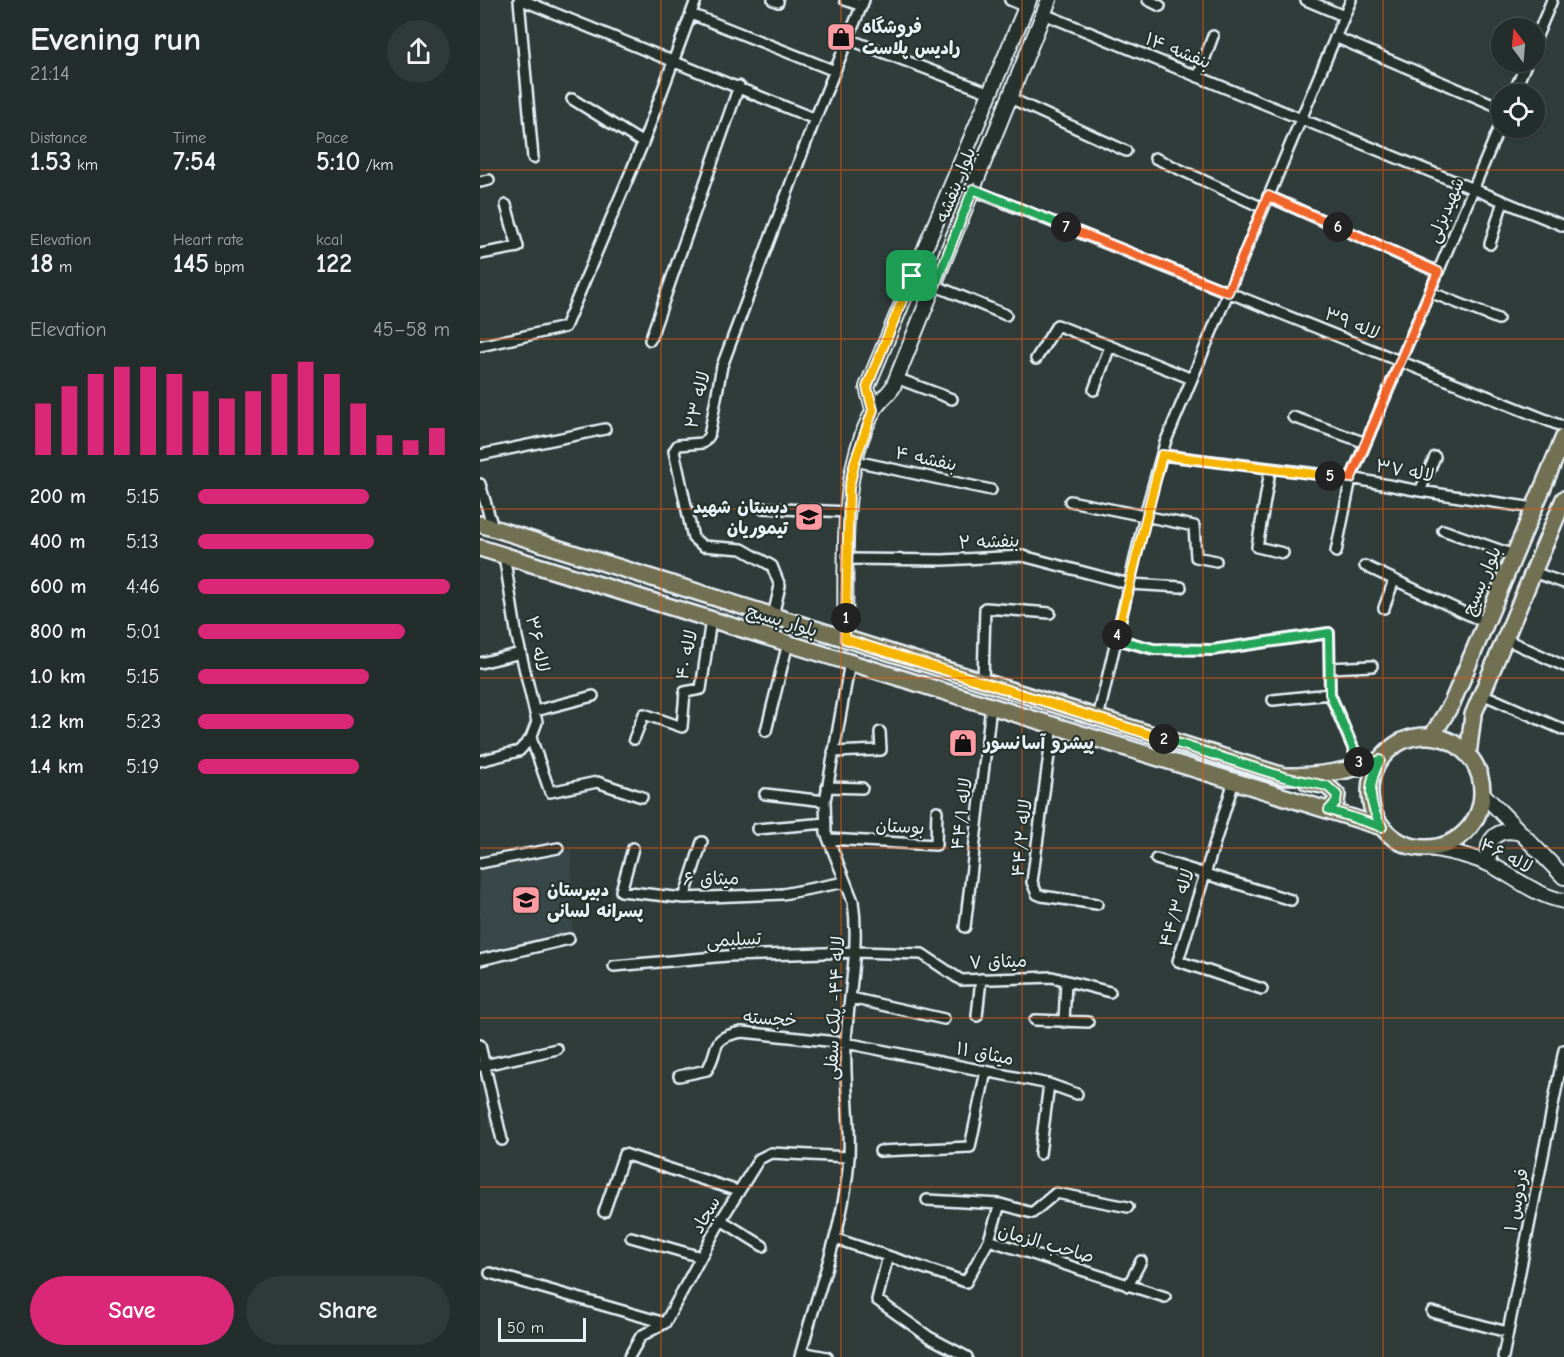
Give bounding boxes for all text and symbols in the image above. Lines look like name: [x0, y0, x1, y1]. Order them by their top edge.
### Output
place label: فروشگاه رادیس پلاست: [862, 16, 960, 60]
north arrow: [1491, 18, 1545, 72]
map controls: [1491, 18, 1545, 138]
text: Evening run: [30, 20, 201, 58]
button: share: [387, 20, 450, 83]
shop icon: فروشگاه رادیس پلاست: [825, 21, 857, 53]
street label: بنفشه ۱۴: [1142, 28, 1214, 74]
text: 21:14: [30, 62, 70, 85]
button: locate: [1491, 84, 1545, 138]
text: Distance: [30, 129, 87, 147]
text: Time: [173, 129, 206, 147]
text: Pace: [316, 129, 348, 147]
street label: بلوار بنفشه: [931, 144, 981, 226]
text: 1.53: [30, 147, 72, 177]
text: 7:54: [173, 147, 216, 177]
text: 5:10: [316, 147, 360, 177]
text: km: [72, 156, 98, 174]
text: /km: [360, 156, 394, 174]
street label: شهیدبزلی: [1423, 174, 1469, 246]
pin: 7: [1051, 212, 1081, 242]
pin: 6: [1323, 212, 1353, 242]
text: 7: [1062, 218, 1070, 236]
text: 6: [1334, 218, 1342, 236]
text: Elevation: [30, 231, 91, 249]
text: Heart rate: [173, 231, 244, 249]
text: kcal: [316, 231, 343, 249]
text: 18: [30, 249, 54, 279]
text: 145: [173, 249, 209, 279]
text: 122: [316, 249, 352, 279]
pin: [886, 250, 937, 301]
text: m: [54, 258, 72, 276]
text: bpm: [209, 258, 245, 276]
icon: arrive: [895, 259, 928, 292]
street label: لاله ۳۹: [1321, 304, 1383, 344]
text: Elevation: [30, 318, 107, 341]
text: 45–58 m: [373, 318, 450, 341]
street label: لاله ۲۳: [681, 369, 715, 431]
street label: بنفشه ۴: [893, 442, 959, 476]
street label: لاله ۳۷: [1374, 456, 1436, 486]
pin: 5: [1315, 461, 1345, 491]
text: 5: [1326, 467, 1334, 485]
text: 200 m: [30, 485, 86, 508]
text: 5:15: [126, 485, 159, 508]
place label: دبستان شهید تیموریان: [693, 497, 789, 539]
school or university icon: دبستان شهید تیموریان: [793, 501, 825, 533]
text: 400 m: [30, 530, 85, 553]
text: 5:13: [126, 530, 159, 553]
street label: بنفشه ۲: [958, 530, 1020, 554]
street label: بلوار بسیج: [1458, 543, 1507, 619]
text: 600 m: [30, 575, 86, 598]
text: 4:46: [126, 575, 160, 598]
street label: بلوار بسیج: [744, 600, 820, 643]
pin: 1: [831, 603, 861, 633]
text: 1: [843, 609, 849, 627]
street label: لاله ۳۶: [521, 614, 553, 674]
text: 800 m: [30, 620, 86, 643]
text: 5:01: [126, 620, 161, 643]
pin: 4: [1102, 620, 1132, 650]
text: 4: [1113, 626, 1121, 644]
street label: لاله ۴۰: [672, 628, 702, 682]
text: 1.0 km: [30, 665, 86, 688]
text: 5:15: [126, 665, 159, 688]
text: 1.2 km: [30, 710, 84, 733]
text: 5:23: [126, 710, 161, 733]
pin: 2: [1149, 724, 1179, 754]
shop icon: پیشرو آسانسور: [947, 727, 979, 759]
text: 2: [1160, 730, 1168, 748]
place label: پیشرو آسانسور: [982, 733, 1095, 755]
pin: 3: [1344, 747, 1374, 777]
text: 3: [1355, 753, 1363, 771]
text: 1.4 km: [30, 755, 84, 778]
text: 5:19: [126, 755, 159, 778]
street label: لاله ۴۴/۱: [947, 777, 977, 851]
street label: لاله ۴۴/۲: [1007, 798, 1037, 878]
street label: بوستان: [875, 815, 925, 839]
street label: لاله ۴۶: [1476, 834, 1536, 878]
street label: لاله ۴۴/۳: [1155, 866, 1199, 950]
street label: میثاق ۶: [683, 868, 739, 890]
place label: دبیرستان پسرانه لسانی: [547, 880, 644, 923]
school or university icon: دبیرستان پسرانه لسانی: [510, 884, 542, 916]
street label: تسلیمی: [706, 928, 763, 952]
street label: لاله ۴۴- پلک سفلی: [821, 935, 850, 1081]
street label: میثاق ۷: [969, 950, 1027, 974]
street label: خجسته: [742, 1007, 798, 1031]
street label: میثاق ۱۱: [954, 1038, 1016, 1070]
street label: فردوس ۱: [1501, 1167, 1533, 1233]
street label: سجاد: [687, 1193, 725, 1237]
street label: صاحب الزمان: [996, 1220, 1096, 1268]
button: Save: [30, 1276, 234, 1345]
button: Share: [246, 1276, 450, 1345]
scale bar: [498, 1315, 586, 1342]
text: 50 m: [507, 1319, 544, 1337]

